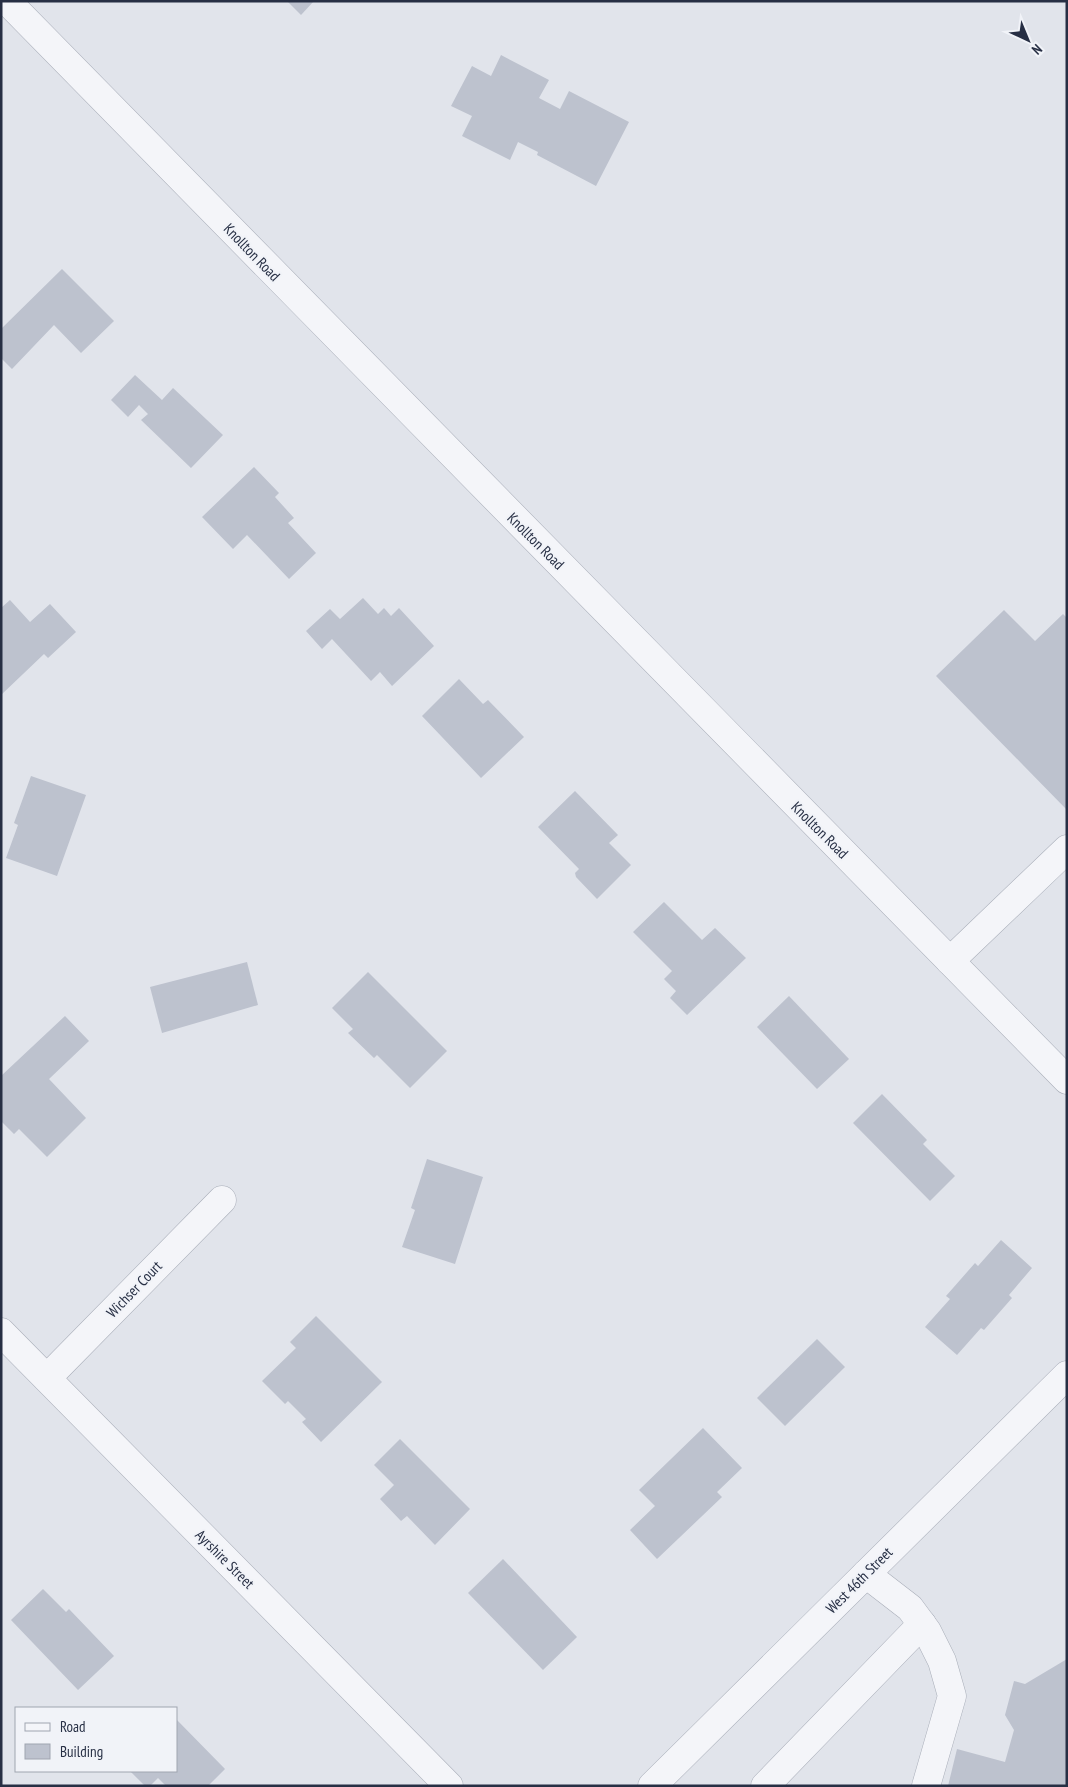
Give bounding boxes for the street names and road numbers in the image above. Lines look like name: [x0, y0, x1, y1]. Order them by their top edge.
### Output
street label: Knollton Road: [220, 219, 284, 285]
street label: Knollton Road: [503, 508, 569, 574]
street label: Knollton Road: [787, 797, 853, 863]
street label: Wichser Court: [102, 1257, 166, 1321]
street label: Ayrshire Street: [191, 1525, 259, 1593]
street label: West 46th Street: [822, 1543, 896, 1617]

